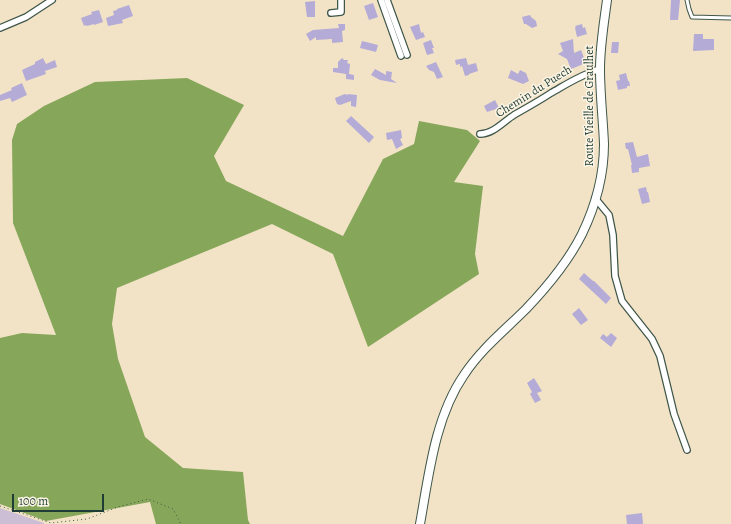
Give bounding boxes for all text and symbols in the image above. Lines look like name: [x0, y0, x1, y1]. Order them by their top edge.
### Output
street label: Route Vieille de Graulhet: [583, 46, 597, 166]
street label: Chemin du Puech: [493, 63, 575, 121]
scale bar: [14, 486, 106, 512]
text: 100 m: [19, 493, 48, 509]

